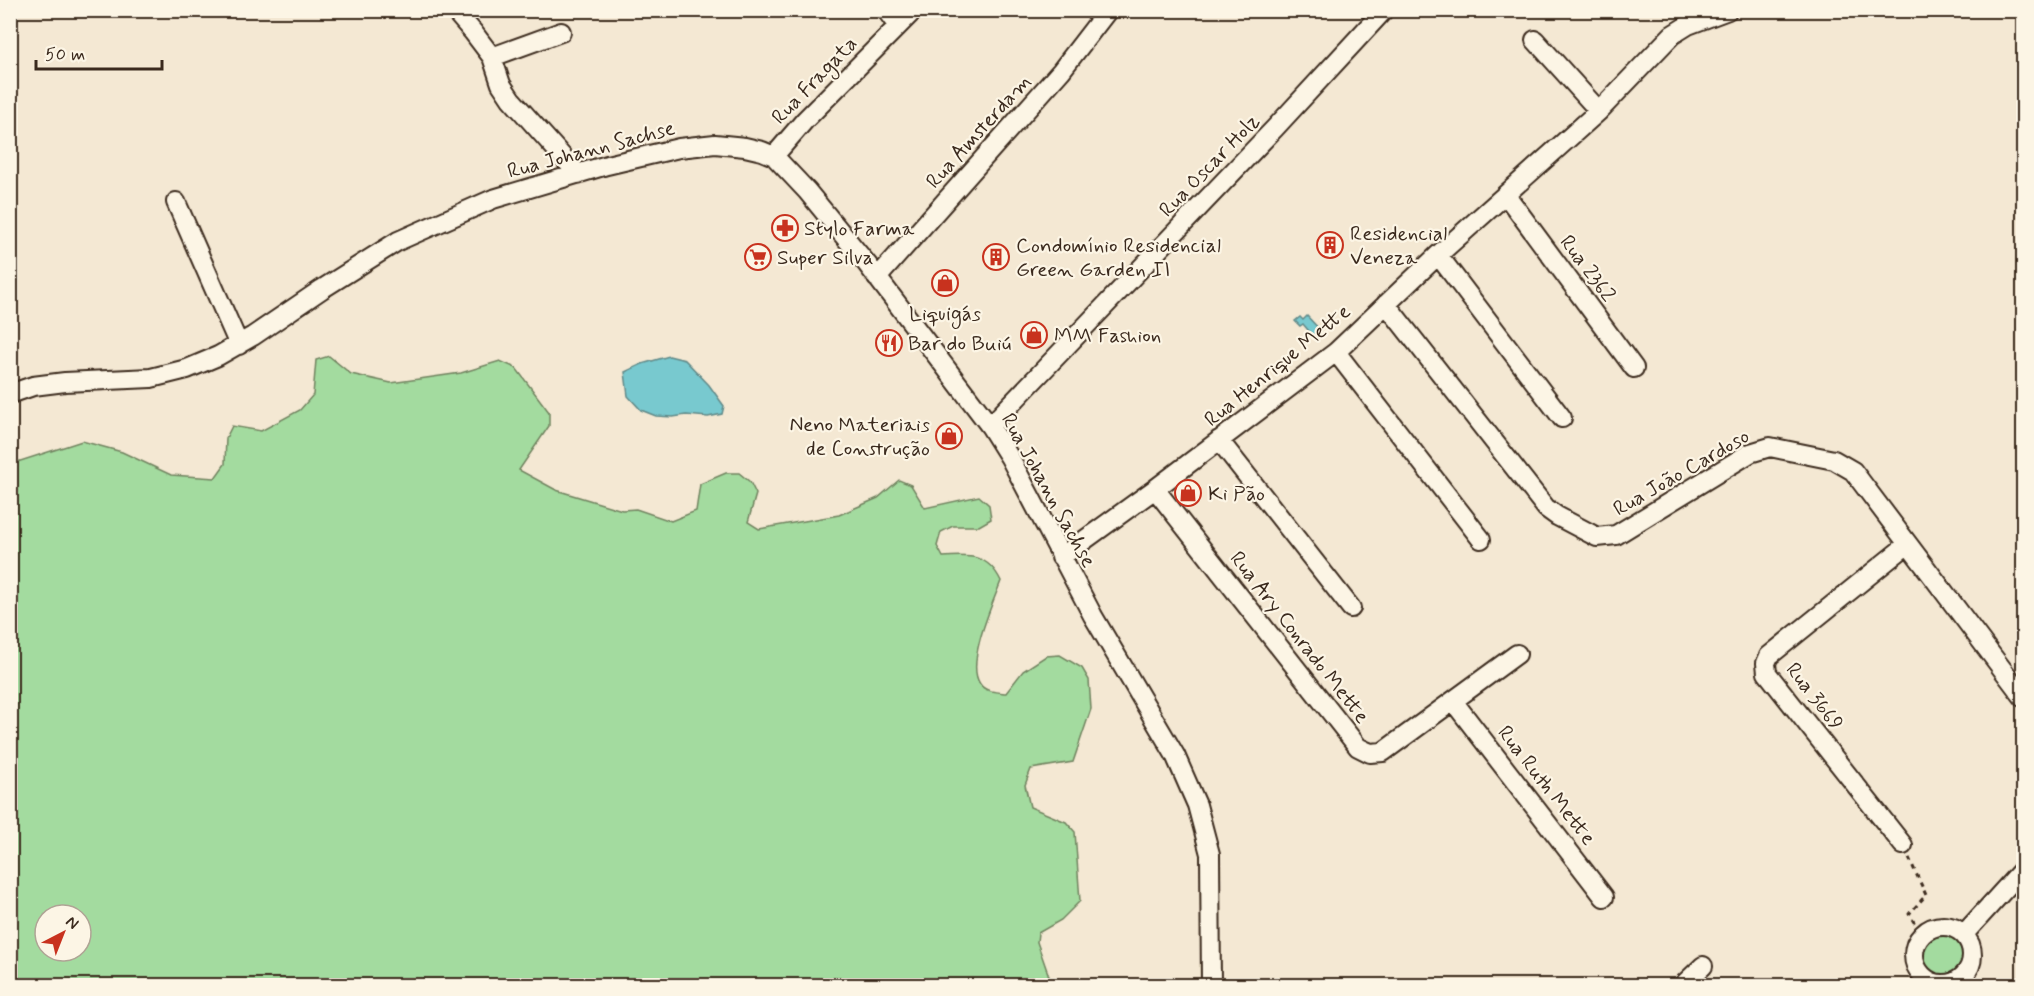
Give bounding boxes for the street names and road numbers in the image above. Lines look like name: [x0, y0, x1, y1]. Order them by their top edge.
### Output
street label: Rua Fragata: [766, 31, 865, 132]
street label: Rua Amsterdam: [920, 68, 1038, 195]
street label: Rua Oscar Holz: [1153, 108, 1266, 224]
street label: Rua Johann Sachse: [504, 114, 678, 186]
street label: Rua 2362: [1553, 229, 1622, 308]
street label: Rua Henrique Mette: [1199, 298, 1357, 434]
street label: Rua Johann Sachse: [994, 408, 1102, 573]
street label: Rua João Cardoso: [1608, 422, 1755, 523]
street label: Rua Ary Conrado Mette: [1223, 546, 1375, 730]
street label: Rua 3669: [1779, 657, 1850, 736]
street label: Rua Ruth Mette: [1491, 720, 1602, 851]

